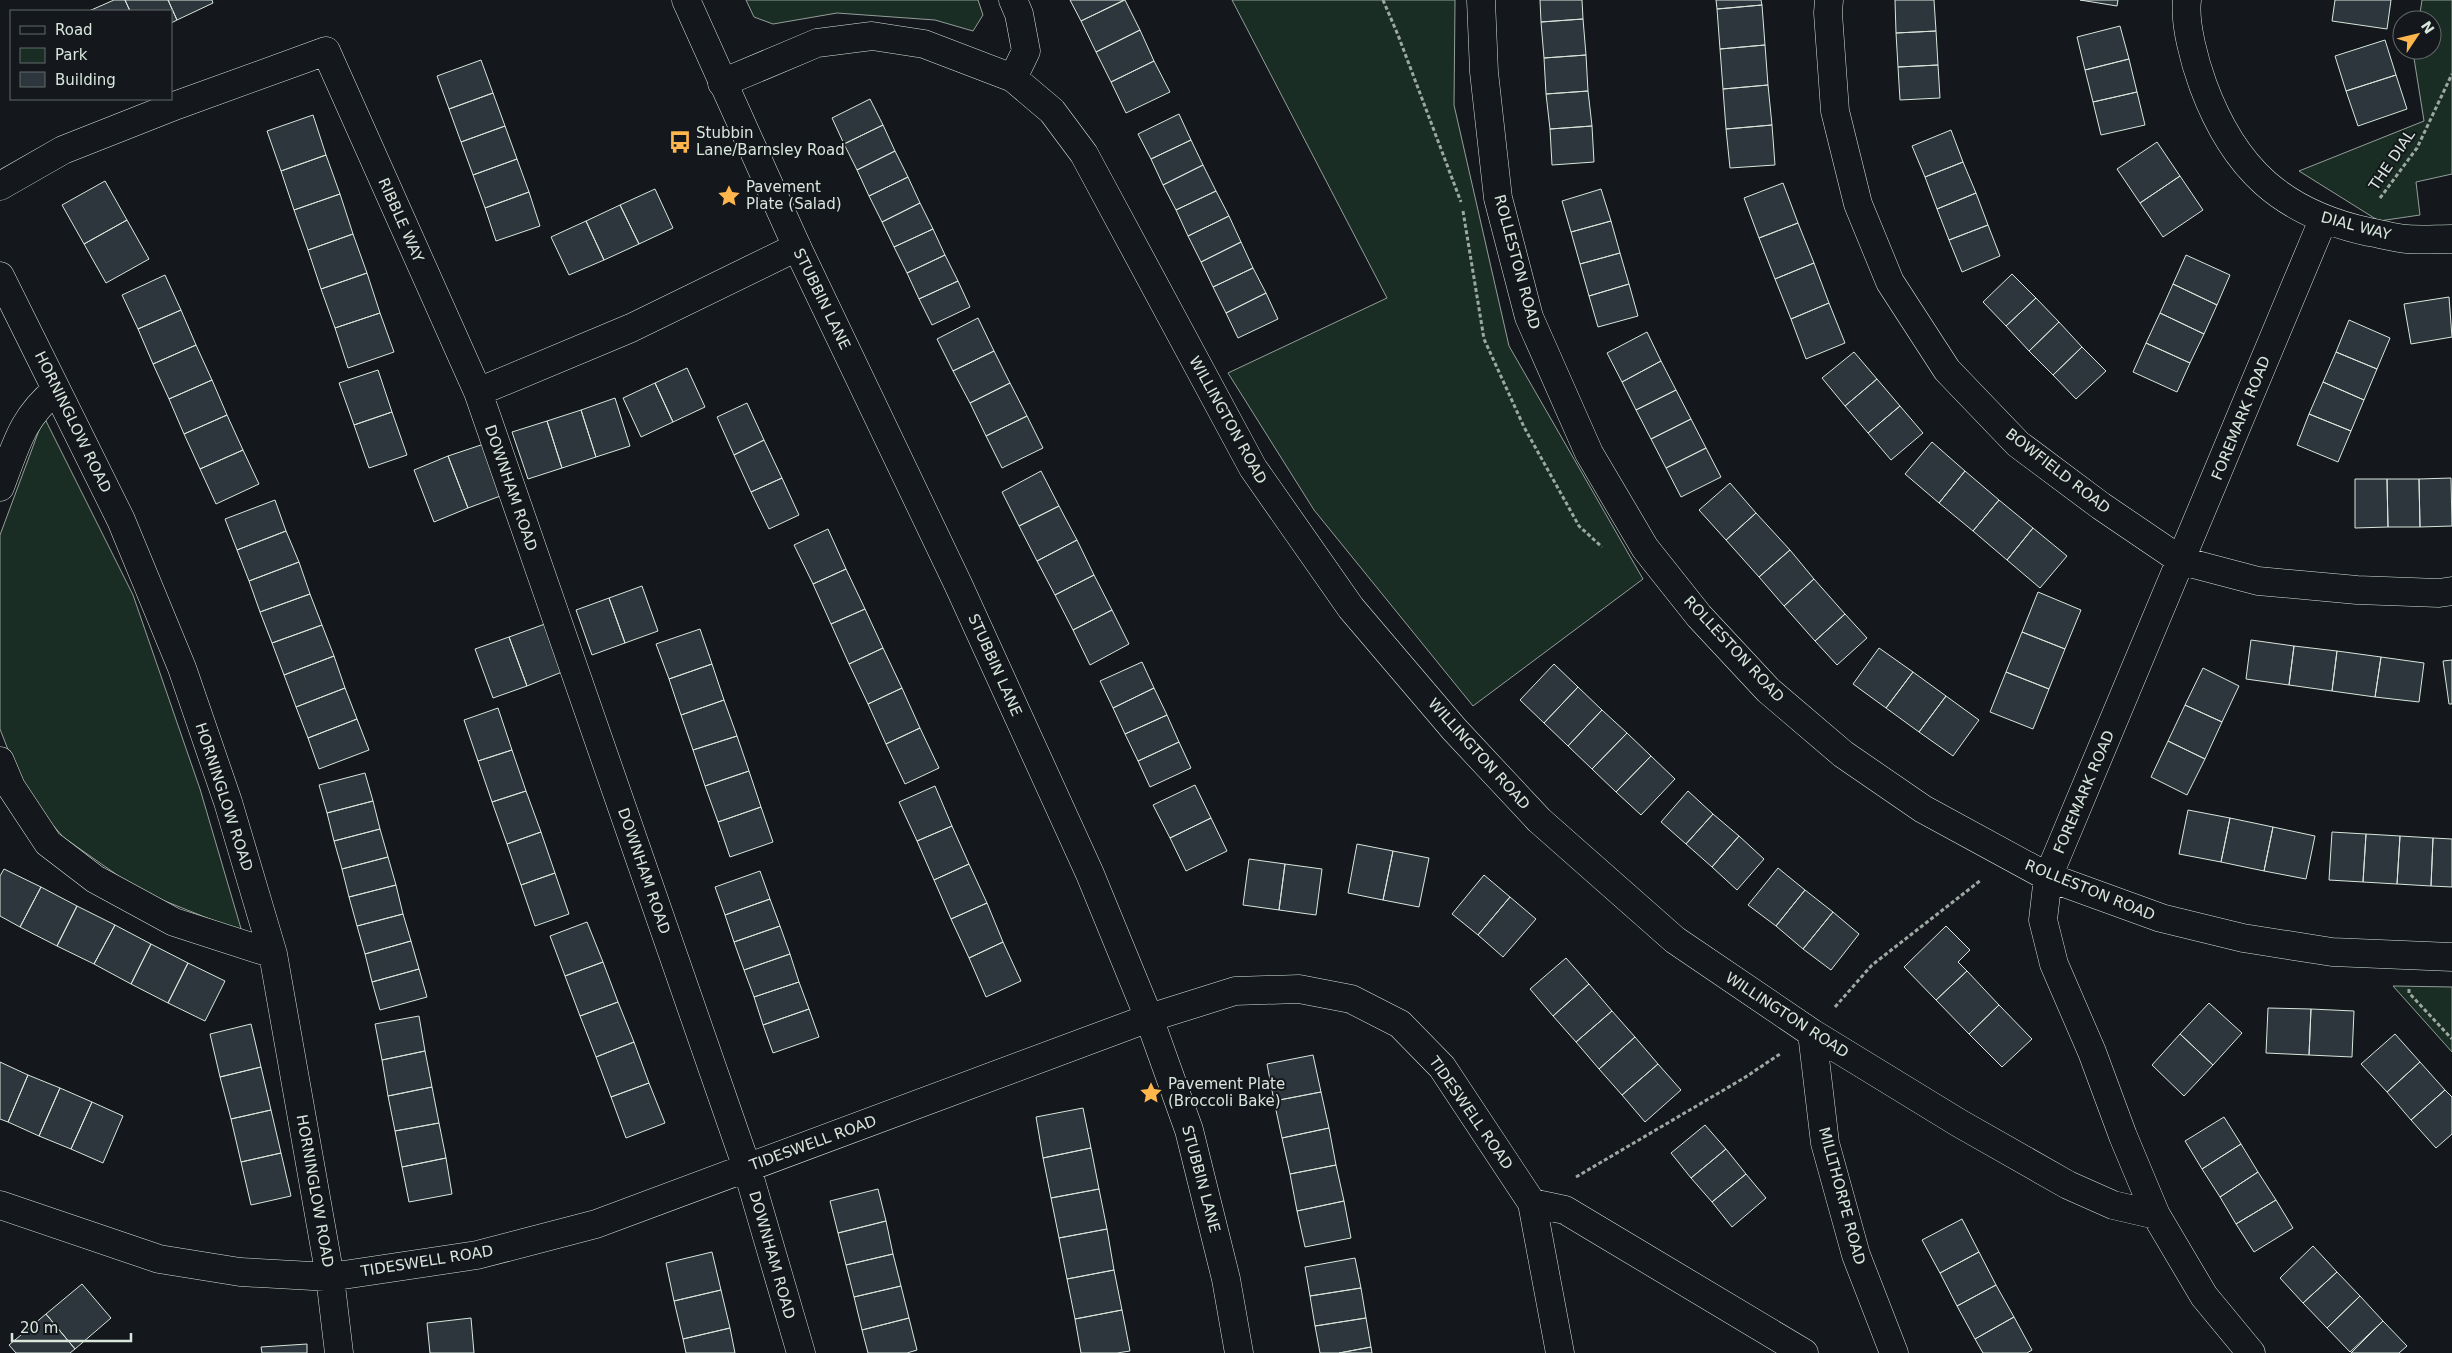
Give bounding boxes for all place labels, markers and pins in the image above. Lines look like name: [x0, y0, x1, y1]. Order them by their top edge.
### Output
place label: Stubbin Lane/Barnsley Road: [696, 124, 845, 159]
bus stop icon: Stubbin Lane/Barnsley Road: [667, 129, 693, 155]
place label: Pavement Plate (Salad): [746, 178, 842, 213]
place icon: Pavement Plate (Salad): [716, 183, 742, 209]
place label: Pavement Plate (Broccoli Bake): [1168, 1075, 1285, 1110]
place icon: Pavement Plate (Broccoli Bake): [1138, 1080, 1164, 1106]

